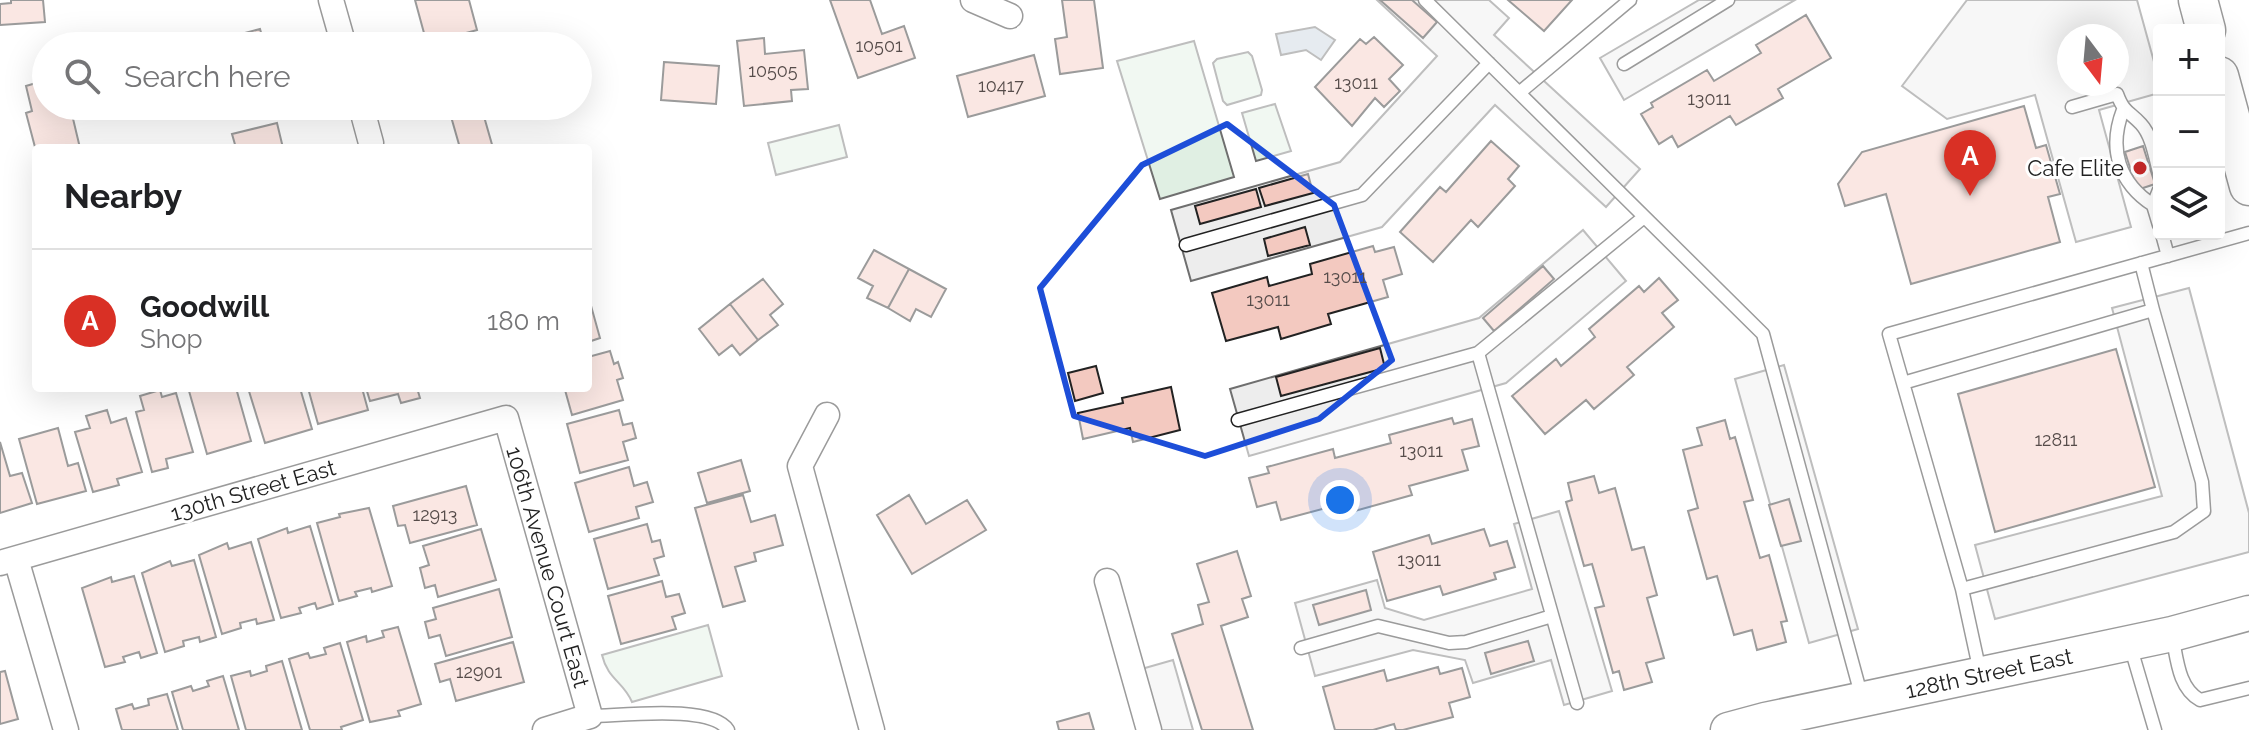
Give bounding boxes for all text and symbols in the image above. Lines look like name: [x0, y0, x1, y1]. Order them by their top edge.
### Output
north arrow: [2057, 24, 2129, 96]
map controls: [2153, 24, 2225, 240]
button: +: [2153, 24, 2225, 96]
search box: [32, 32, 592, 120]
house number: 10501: [855, 35, 903, 56]
icon: search: [60, 54, 104, 98]
text: Search here: [124, 59, 291, 94]
house number: 10505: [748, 60, 798, 81]
house number: 13011: [1334, 72, 1378, 93]
house number: 10417: [978, 75, 1024, 96]
house number: 13011: [1687, 88, 1731, 109]
button: −: [2153, 96, 2225, 168]
pin: A: [1944, 130, 1996, 196]
place label: Cafe Elite: [2027, 155, 2124, 181]
marker: Cafe Elite: [2131, 159, 2149, 177]
button: layers: [2153, 168, 2225, 240]
text: Nearby: [64, 176, 182, 216]
house number: 13011: [1323, 266, 1367, 287]
text: Goodwill: [140, 289, 269, 324]
house number: 13011: [1246, 289, 1290, 310]
text: A: [81, 306, 99, 336]
text: 180 m: [487, 306, 560, 336]
text: Shop: [140, 324, 202, 354]
house number: 12811: [2034, 429, 2078, 450]
house number: 13011: [1399, 440, 1443, 461]
street label: 106th Avenue Court East: [501, 444, 595, 691]
street label: 130th Street East: [168, 454, 339, 526]
your location: [1320, 480, 1360, 520]
house number: 12913: [413, 504, 457, 525]
house number: 13011: [1397, 549, 1441, 570]
street label: 128th Street East: [1903, 643, 2075, 703]
house number: 12901: [456, 661, 502, 682]

